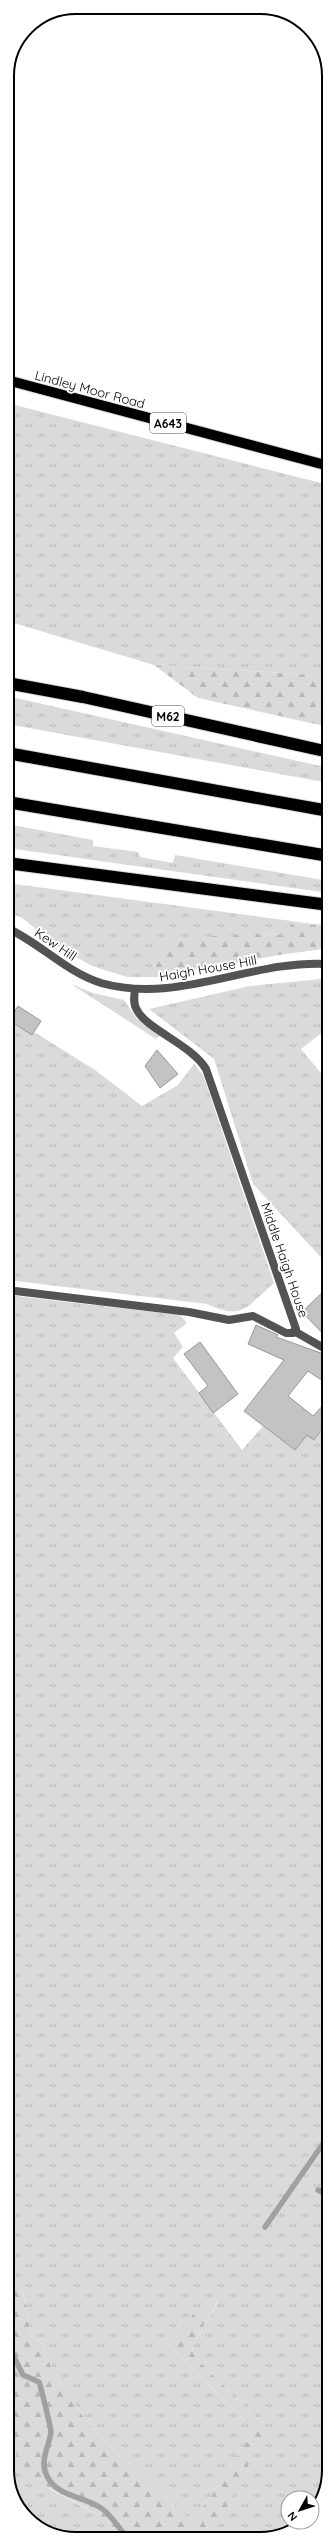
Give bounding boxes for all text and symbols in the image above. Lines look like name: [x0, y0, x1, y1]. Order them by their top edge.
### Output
street label: Lindley Moor Road: [33, 367, 147, 411]
road number: A643: [150, 413, 186, 433]
road number: M62: [152, 706, 184, 726]
street label: Kew Hill: [32, 924, 80, 964]
street label: Haigh House Hill: [158, 952, 258, 984]
street label: Middle Haigh House: [258, 1201, 312, 1319]
north arrow: [280, 2490, 320, 2530]
text: N: [284, 2509, 300, 2524]

